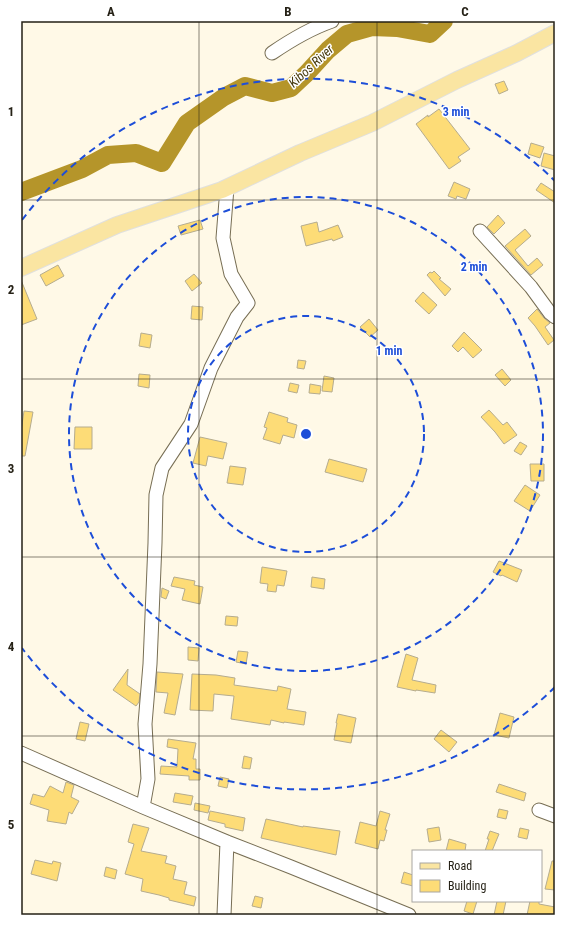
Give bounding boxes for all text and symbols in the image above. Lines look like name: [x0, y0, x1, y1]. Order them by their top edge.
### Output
text: A: [107, 4, 115, 19]
text: B: [284, 4, 292, 19]
text: C: [461, 4, 469, 19]
water label: Kibos River: [286, 41, 337, 90]
text: 1: [8, 104, 14, 119]
text: 3 min: [443, 105, 469, 119]
text: 2 min: [461, 260, 487, 274]
text: 2: [8, 282, 15, 297]
text: 1 min: [376, 344, 402, 358]
centre of rings: [299, 427, 313, 441]
text: 3: [8, 461, 14, 476]
text: 4: [8, 639, 15, 654]
text: 5: [8, 817, 15, 832]
legend: [412, 850, 542, 902]
text: Road: [448, 859, 472, 873]
text: Building: [448, 879, 486, 893]

